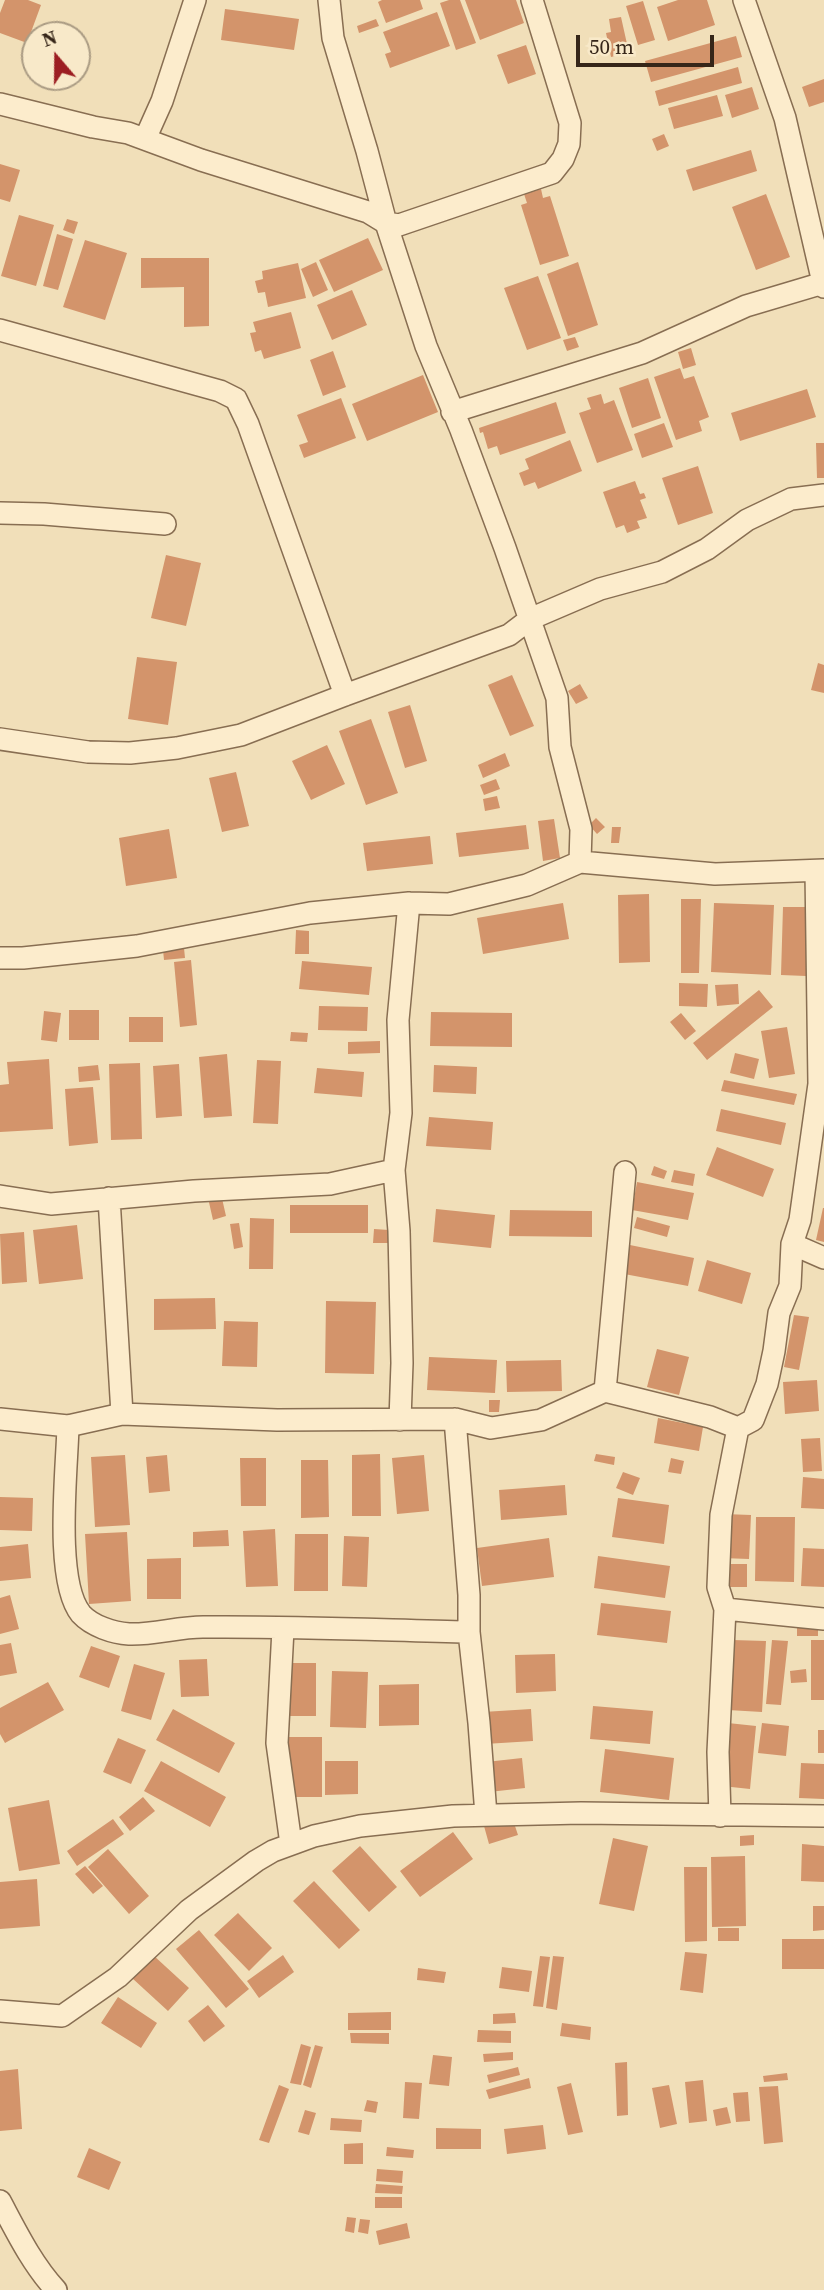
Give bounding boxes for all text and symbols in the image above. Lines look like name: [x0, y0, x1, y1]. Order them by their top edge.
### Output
north arrow: [21, 21, 91, 91]
scale bar: [579, 21, 717, 65]
text: N: [39, 24, 60, 53]
text: 50 m: [589, 32, 634, 61]

